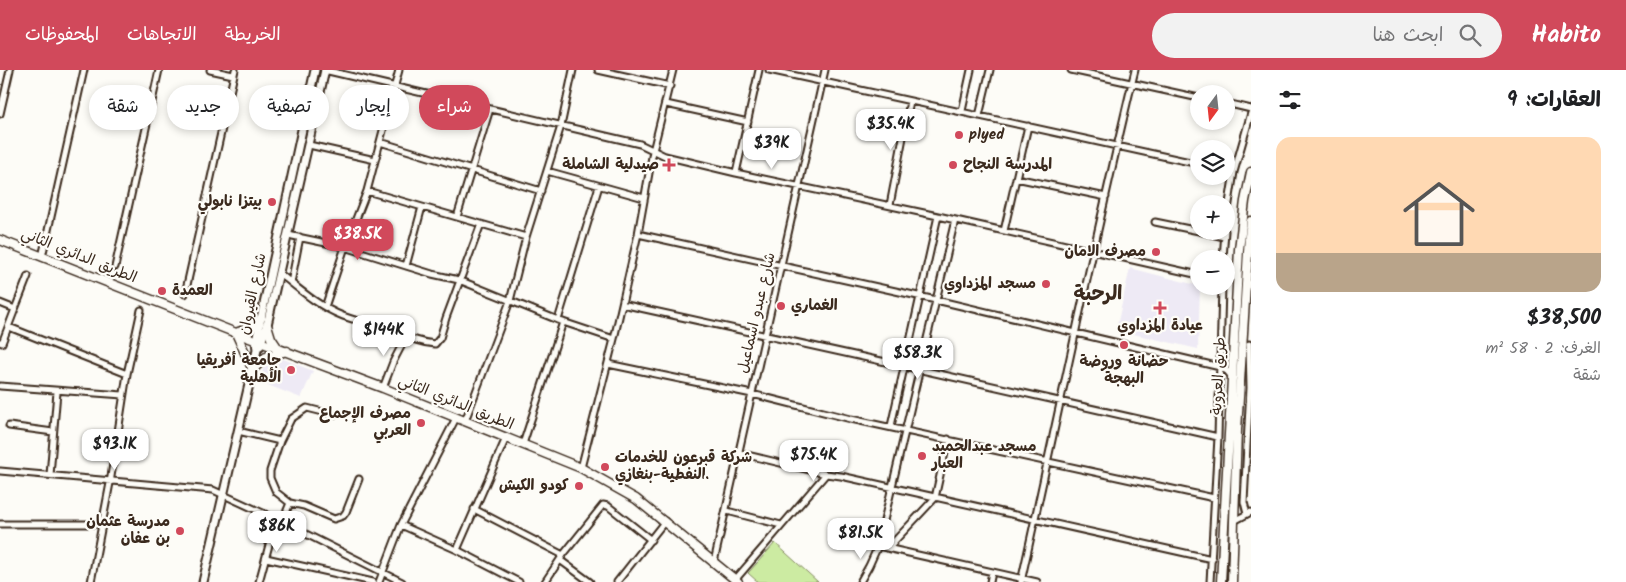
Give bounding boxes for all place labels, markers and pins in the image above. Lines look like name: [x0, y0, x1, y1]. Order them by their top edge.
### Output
pin: $35.4K: [850, 108, 932, 151]
place label: plyed: [968, 123, 1005, 147]
pin: $39K: [742, 128, 802, 170]
marker: plyed: [953, 129, 965, 141]
place label: صيدلية الشاملة: [562, 153, 659, 177]
place label: المدرسة النجاح: [963, 153, 1052, 177]
marker: صيدلية الشاملة: [663, 159, 675, 171]
marker: المدرسة النجاح: [947, 159, 959, 171]
place label: بيتزا نابولي: [198, 190, 262, 215]
marker: بيتزا نابولي: [266, 196, 278, 208]
pin: $38.5K: [317, 218, 399, 261]
place label: مصرف الامان: [1064, 240, 1146, 264]
marker: مصرف الامان: [1150, 246, 1162, 258]
place label: مسجد المزداوي: [944, 272, 1036, 296]
marker: مسجد المزداوي: [1040, 278, 1052, 290]
place label: العمدة: [172, 279, 213, 303]
marker: العمدة: [156, 285, 168, 297]
place label: الغماري: [791, 294, 838, 318]
marker: الغماري: [775, 300, 787, 312]
marker: عيادة المزداوي: [1153, 301, 1167, 315]
pin: $144K: [349, 314, 419, 357]
place label: عيادة المزداوي: [1117, 314, 1203, 338]
pin: $58.3K: [877, 338, 959, 380]
marker: حضانة وروضة البهجة: [1118, 339, 1130, 351]
place label: جامعة أفريقيا الأهلية: [197, 349, 281, 390]
place label: حضانة وروضة البهجة: [1079, 350, 1169, 391]
marker: جامعة أفريقيا الأهلية: [285, 364, 297, 376]
place label: مصرف الإجماع العربي: [319, 402, 411, 444]
marker: مصرف الإجماع العربي: [415, 417, 427, 429]
pin: $93.1K: [74, 428, 156, 471]
place label: مسجد عبدالحميد العبار: [930, 435, 1036, 476]
pin: $75.4K: [773, 440, 855, 482]
place label: شركة قبرعون للخدمات النفطية-بنغازي.: [615, 446, 752, 487]
marker: مسجد عبدالحميد العبار: [916, 450, 928, 462]
marker: شركة قبرعون للخدمات النفطية-بنغازي.: [599, 461, 611, 473]
place label: كودو الكيش: [499, 474, 569, 498]
marker: كودو الكيش: [573, 480, 585, 492]
place label: مدرسة عثمان بن عفان: [86, 510, 170, 551]
pin: $86K: [247, 510, 307, 553]
pin: $81.5K: [820, 518, 902, 560]
marker: مدرسة عثمان بن عفان: [174, 525, 186, 537]

